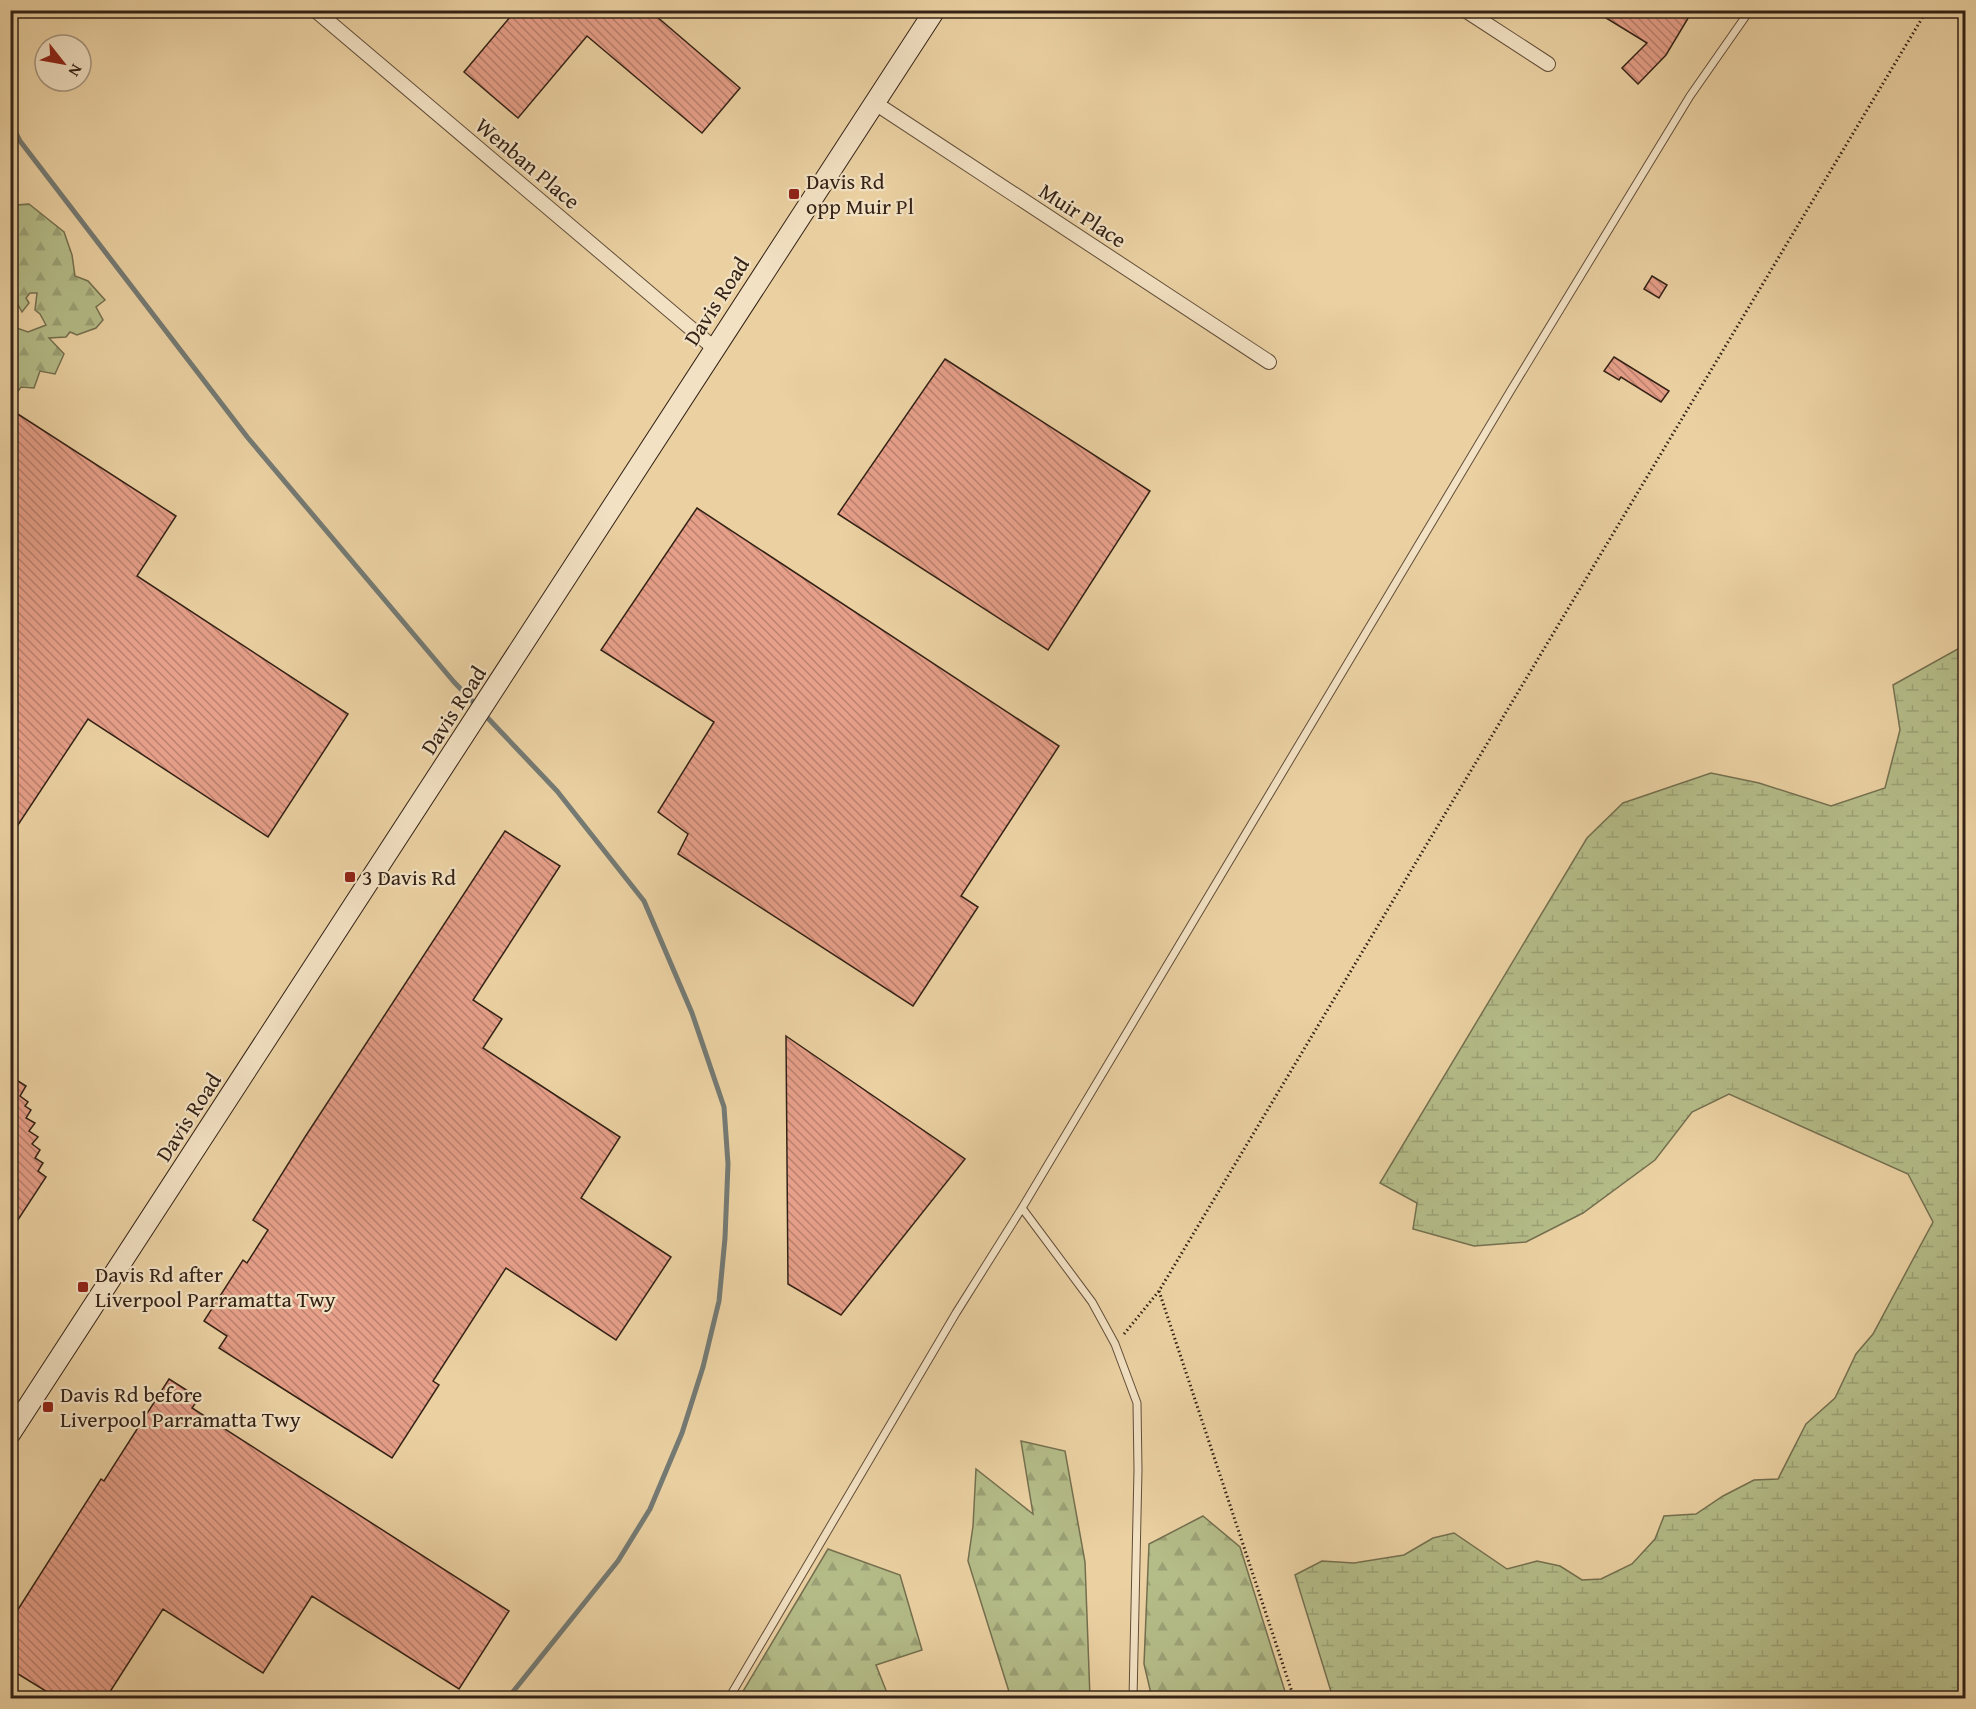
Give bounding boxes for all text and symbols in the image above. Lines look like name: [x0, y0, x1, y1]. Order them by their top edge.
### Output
north arrow: [33, 33, 93, 93]
text: N: [63, 60, 89, 82]
street label: Wenban Place: [469, 110, 587, 216]
place label: Davis Rd opp Muir Pl: [806, 165, 914, 222]
street label: Muir Place: [1033, 175, 1133, 255]
marker: Davis Rd opp Muir Pl: [787, 187, 801, 201]
street label: Davis Road: [675, 250, 757, 352]
street label: Davis Road: [412, 659, 494, 761]
place label: 3 Davis Rd: [362, 861, 456, 893]
marker: 3 Davis Rd: [343, 870, 357, 884]
street label: Davis Road: [147, 1066, 229, 1168]
place label: Davis Rd after Liverpool Parramatta Twy: [95, 1258, 336, 1315]
marker: Davis Rd after Liverpool Parramatta Twy: [76, 1280, 90, 1294]
place label: Davis Rd before Liverpool Parramatta Twy: [60, 1378, 301, 1435]
marker: Davis Rd before Liverpool Parramatta Twy: [41, 1400, 55, 1414]

